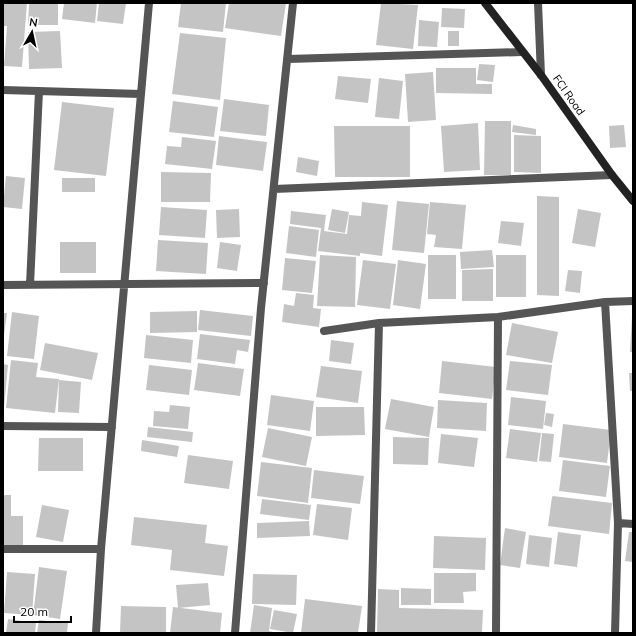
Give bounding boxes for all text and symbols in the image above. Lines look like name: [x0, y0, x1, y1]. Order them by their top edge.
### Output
north arrow: [12, 12, 52, 52]
text: N: [28, 15, 39, 30]
street label: FCI Road: [550, 72, 588, 118]
scale bar: [14, 598, 71, 624]
text: 20 m: [20, 604, 48, 619]

